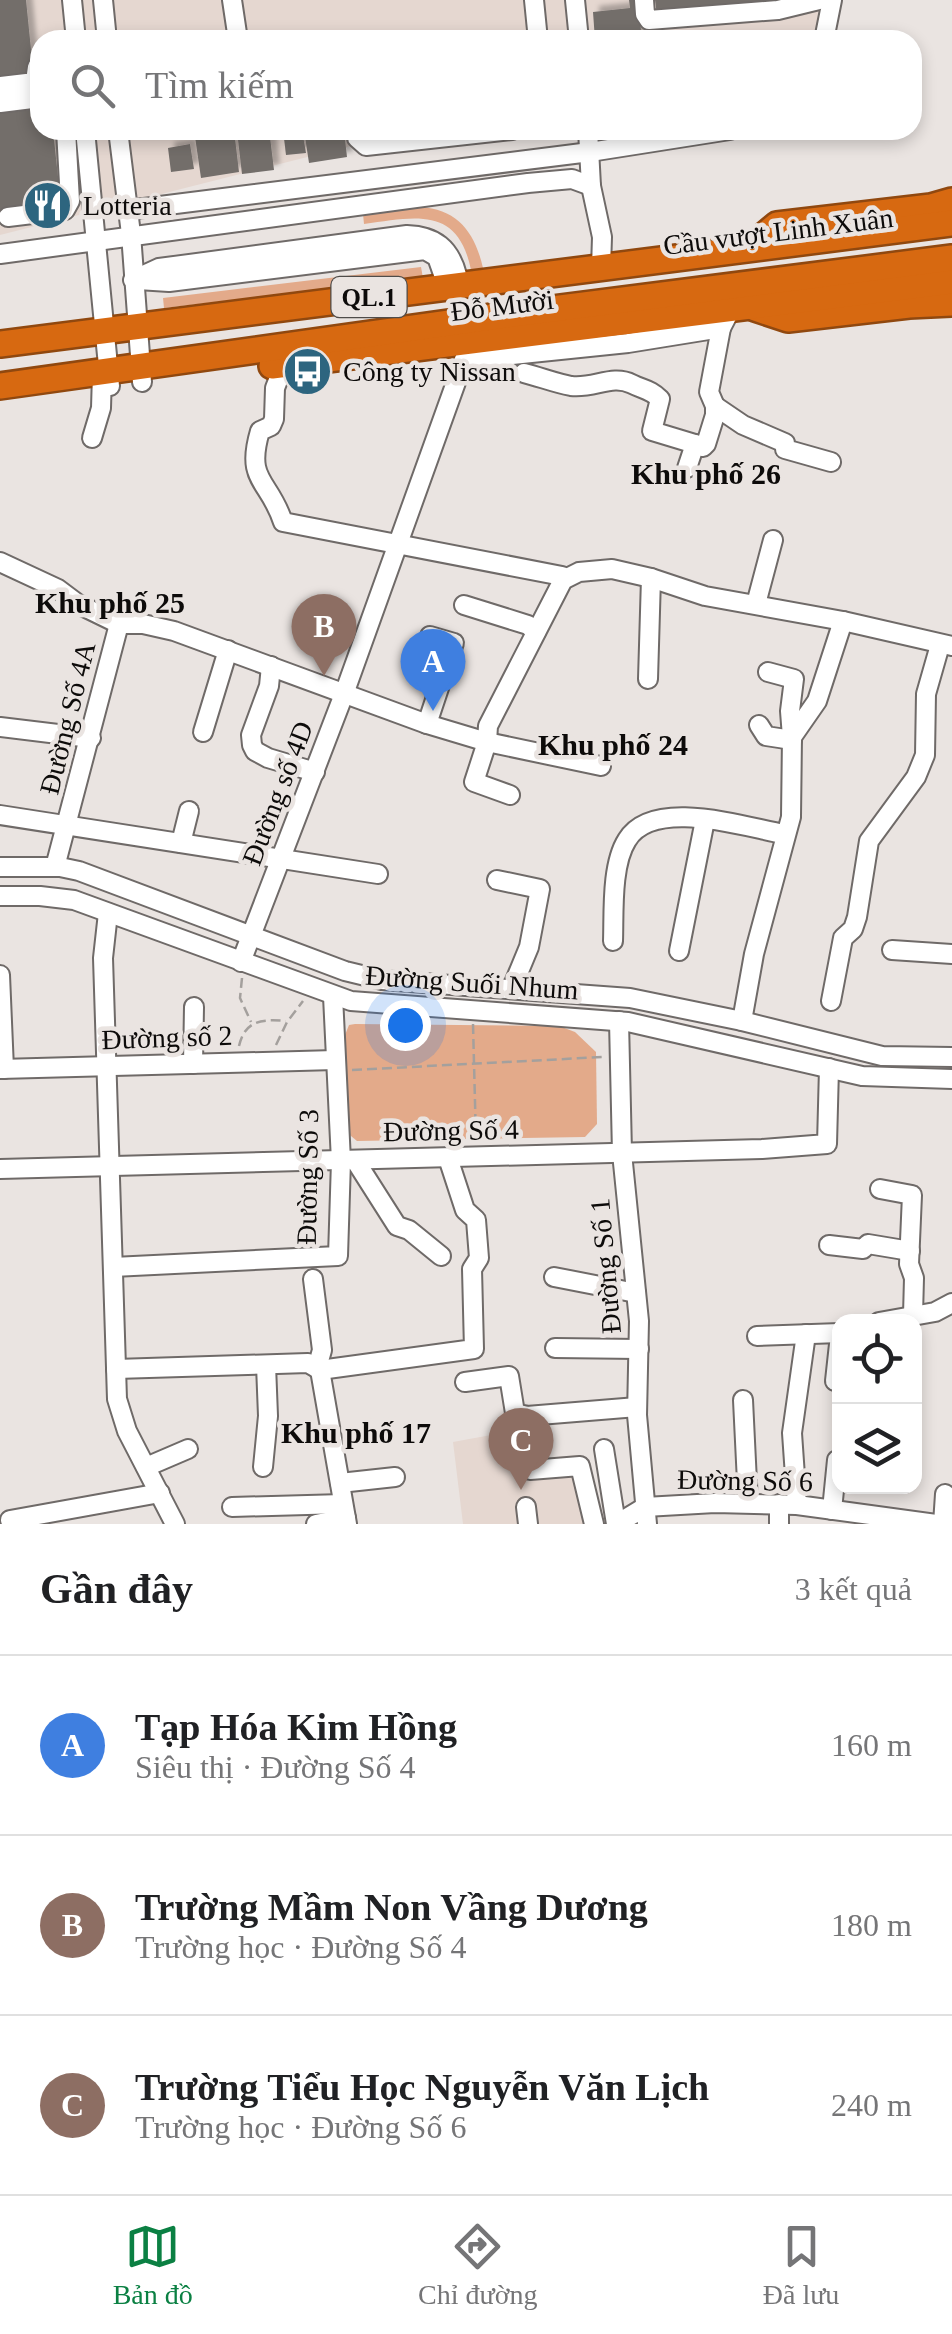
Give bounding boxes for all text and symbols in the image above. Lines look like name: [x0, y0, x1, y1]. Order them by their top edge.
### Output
search box: [30, 30, 922, 140]
icon: search: [65, 58, 120, 113]
text: Tìm kiếm: [145, 64, 294, 106]
restaurant icon: Lotteria: [22, 179, 74, 231]
place label: Lotteria: [83, 190, 172, 221]
street label: Cầu vượt Linh Xuân: [661, 202, 895, 261]
road number: QL.1: [332, 277, 406, 317]
street label: Đỗ Mười: [449, 284, 556, 327]
bus stop icon: Công ty Nissan: [282, 345, 334, 397]
place label: Công ty Nissan: [343, 356, 516, 387]
district label: Khu phố 26: [631, 457, 781, 490]
district label: Khu phố 25: [35, 586, 185, 619]
pin: B: [292, 594, 356, 676]
pin: A: [400, 628, 466, 711]
street label: Đường Số 4A: [34, 638, 102, 798]
street label: Đường số 4D: [236, 717, 319, 869]
district label: Khu phố 24: [538, 728, 688, 761]
street label: Đường Suối Nhum: [364, 960, 580, 1005]
your location: [380, 1000, 431, 1051]
street label: Đường số 2: [101, 1020, 233, 1055]
street label: Đường Số 3: [291, 1109, 324, 1245]
street label: Đường Số 4: [383, 1114, 519, 1147]
street label: Đường Số 1: [584, 1197, 627, 1335]
map controls: [832, 1314, 922, 1494]
button: locate: [832, 1314, 922, 1404]
button: layers: [832, 1404, 922, 1494]
pin: C: [488, 1408, 554, 1490]
district label: Khu phố 17: [281, 1416, 431, 1449]
street label: Đường Số 6: [677, 1464, 813, 1497]
text: Gần đây: [40, 1566, 193, 1612]
text: 3 kết quả: [795, 1571, 912, 1607]
text: Tạp Hóa Kim Hồng: [135, 1706, 457, 1748]
text: A: [61, 1727, 84, 1763]
text: 160 m: [831, 1727, 912, 1763]
text: Siêu thị · Đường Số 4: [135, 1749, 416, 1785]
text: Trường Mầm Non Vầng Dương: [135, 1886, 648, 1928]
text: B: [62, 1907, 83, 1943]
text: 180 m: [831, 1907, 912, 1943]
text: Trường học · Đường Số 4: [135, 1929, 466, 1965]
text: Trường Tiểu Học Nguyễn Văn Lịch: [135, 2066, 709, 2108]
text: C: [61, 2087, 84, 2123]
text: 240 m: [831, 2087, 912, 2123]
text: Trường học · Đường Số 6: [135, 2109, 466, 2145]
tab: Bản đồ: [113, 2219, 193, 2311]
tab: Chỉ đường: [418, 2219, 537, 2311]
tab: Đã lưu: [763, 2219, 839, 2311]

